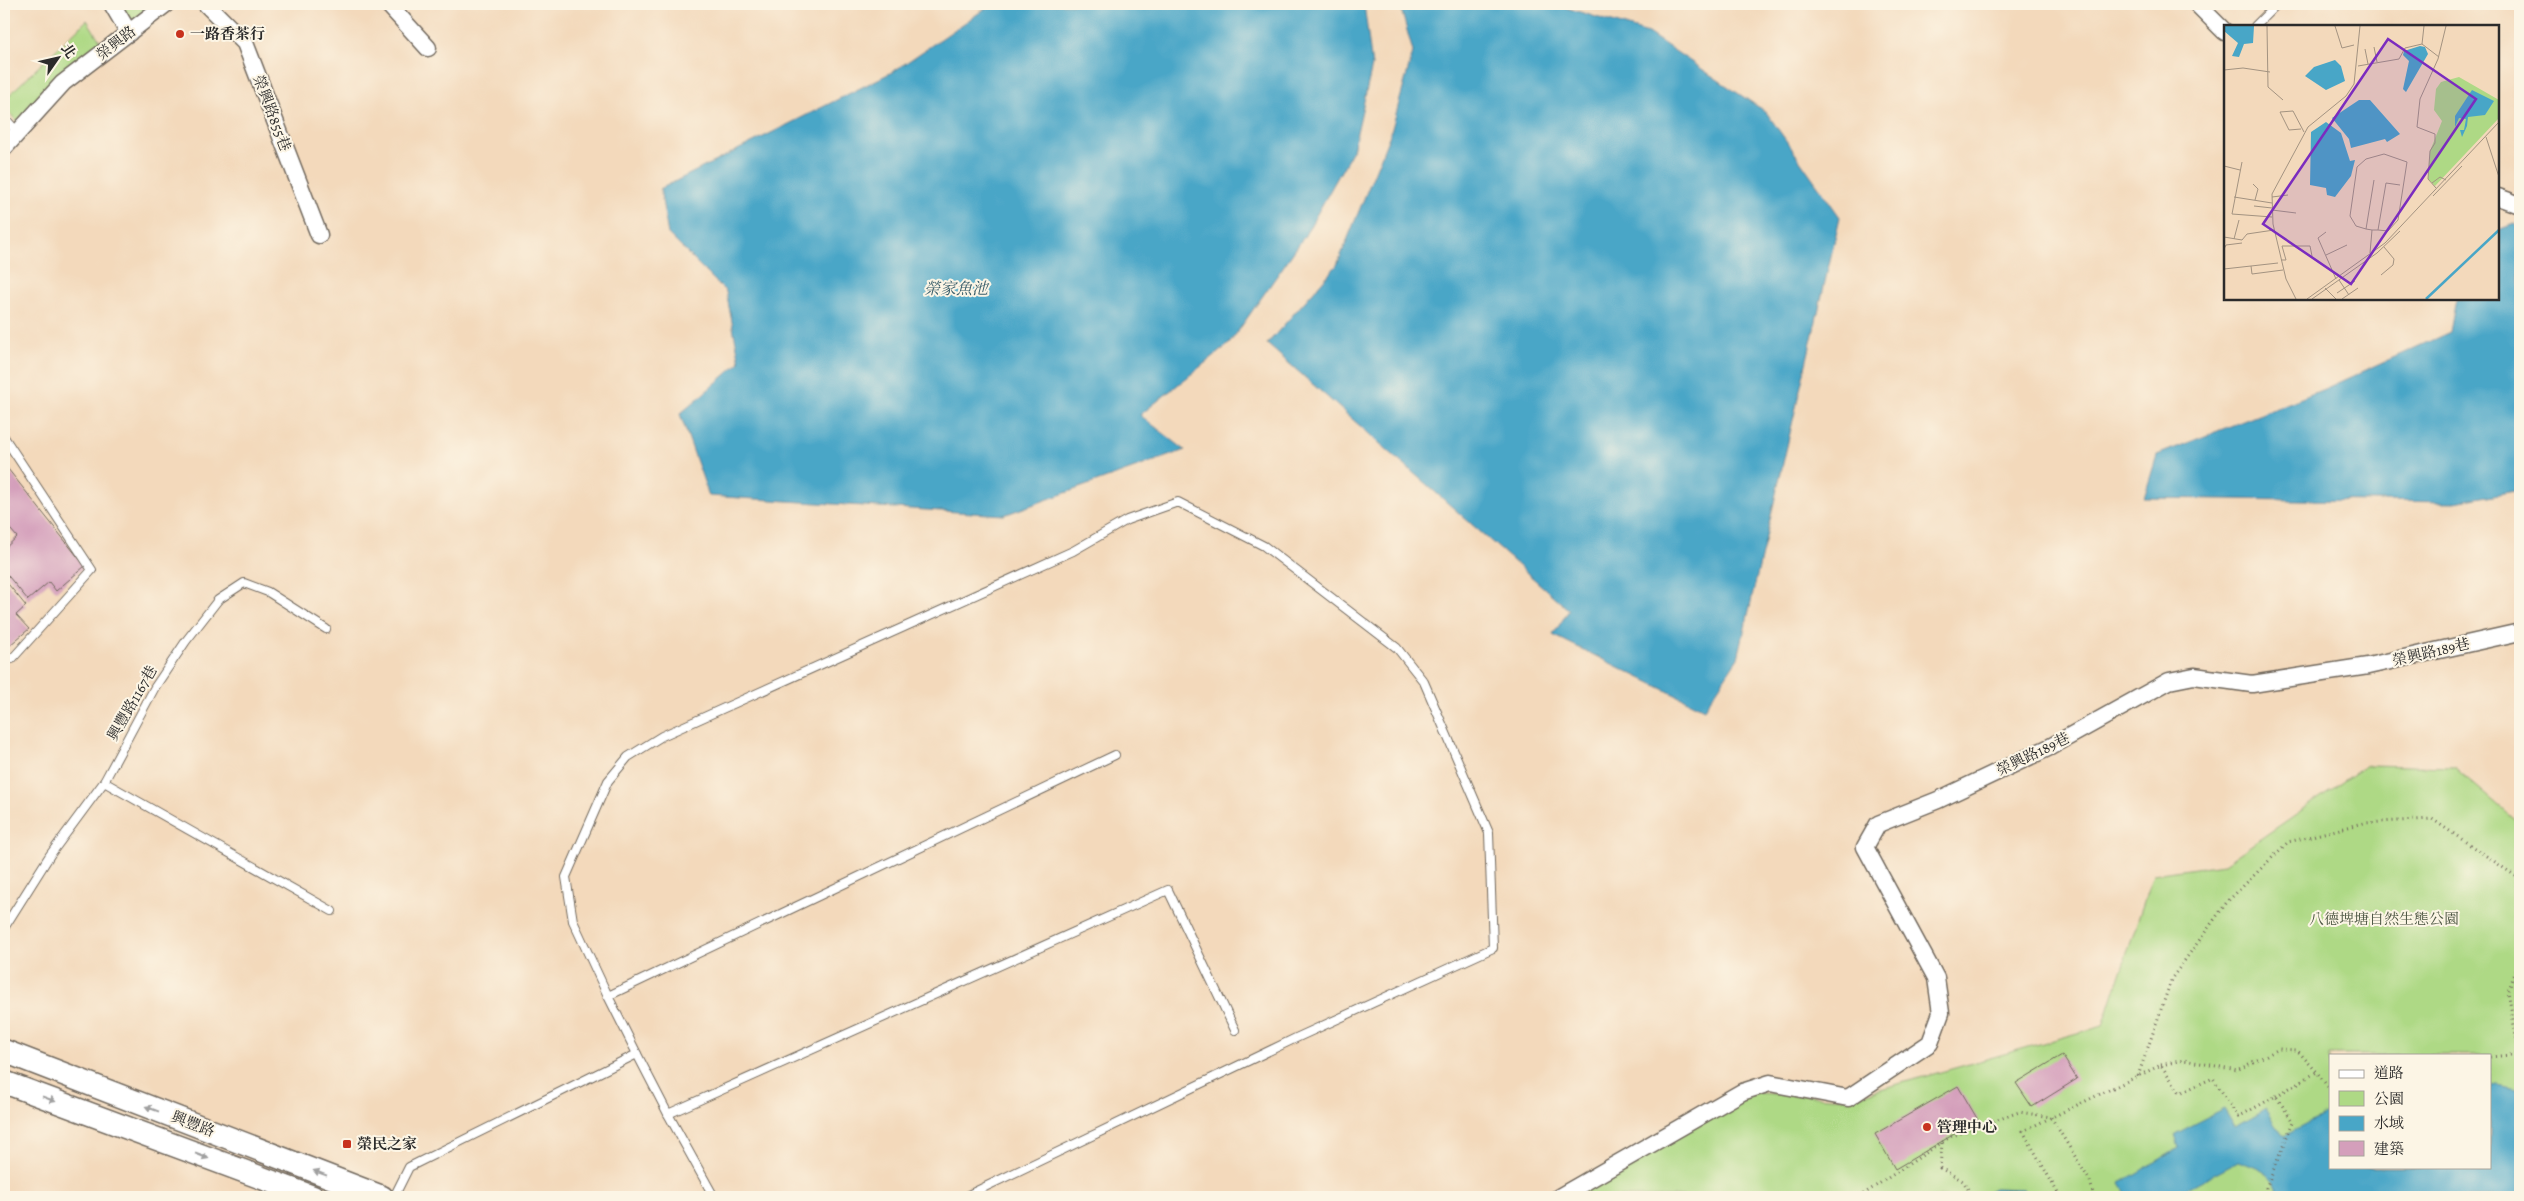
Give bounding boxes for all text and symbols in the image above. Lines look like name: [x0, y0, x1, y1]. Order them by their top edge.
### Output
street label: 榮興路: [92, 21, 140, 65]
place label: 一路香茶行: [190, 24, 265, 44]
inset map: [2224, 25, 2499, 300]
marker: 一路香茶行: [174, 28, 186, 40]
north arrow: [32, 32, 82, 82]
text: 北: [57, 40, 80, 62]
street label: 榮興路855巷: [248, 72, 296, 154]
water label: 榮家魚池: [924, 278, 990, 300]
street label: 榮興路189巷: [2390, 633, 2472, 671]
street label: 興豐路1167巷: [102, 662, 162, 744]
street label: 榮興路189巷: [1993, 728, 2073, 780]
park label: 八德埤塘自然生態公園: [2309, 909, 2459, 929]
legend: [2329, 1054, 2492, 1168]
text: 道路: [2374, 1063, 2404, 1083]
text: 公園: [2374, 1089, 2404, 1109]
one-way arrow: [42, 1096, 57, 1103]
one-way arrow: [145, 1104, 159, 1112]
street label: 興豐路: [168, 1107, 218, 1141]
text: 水域: [2374, 1113, 2404, 1133]
place label: 管理中心: [1937, 1117, 1997, 1137]
marker: 管理中心: [1921, 1121, 1933, 1133]
place label: 榮民之家: [357, 1134, 417, 1154]
marker: 榮民之家: [341, 1138, 353, 1150]
text: 建築: [2374, 1139, 2404, 1159]
one-way arrow: [194, 1153, 209, 1160]
one-way arrow: [313, 1169, 327, 1177]

